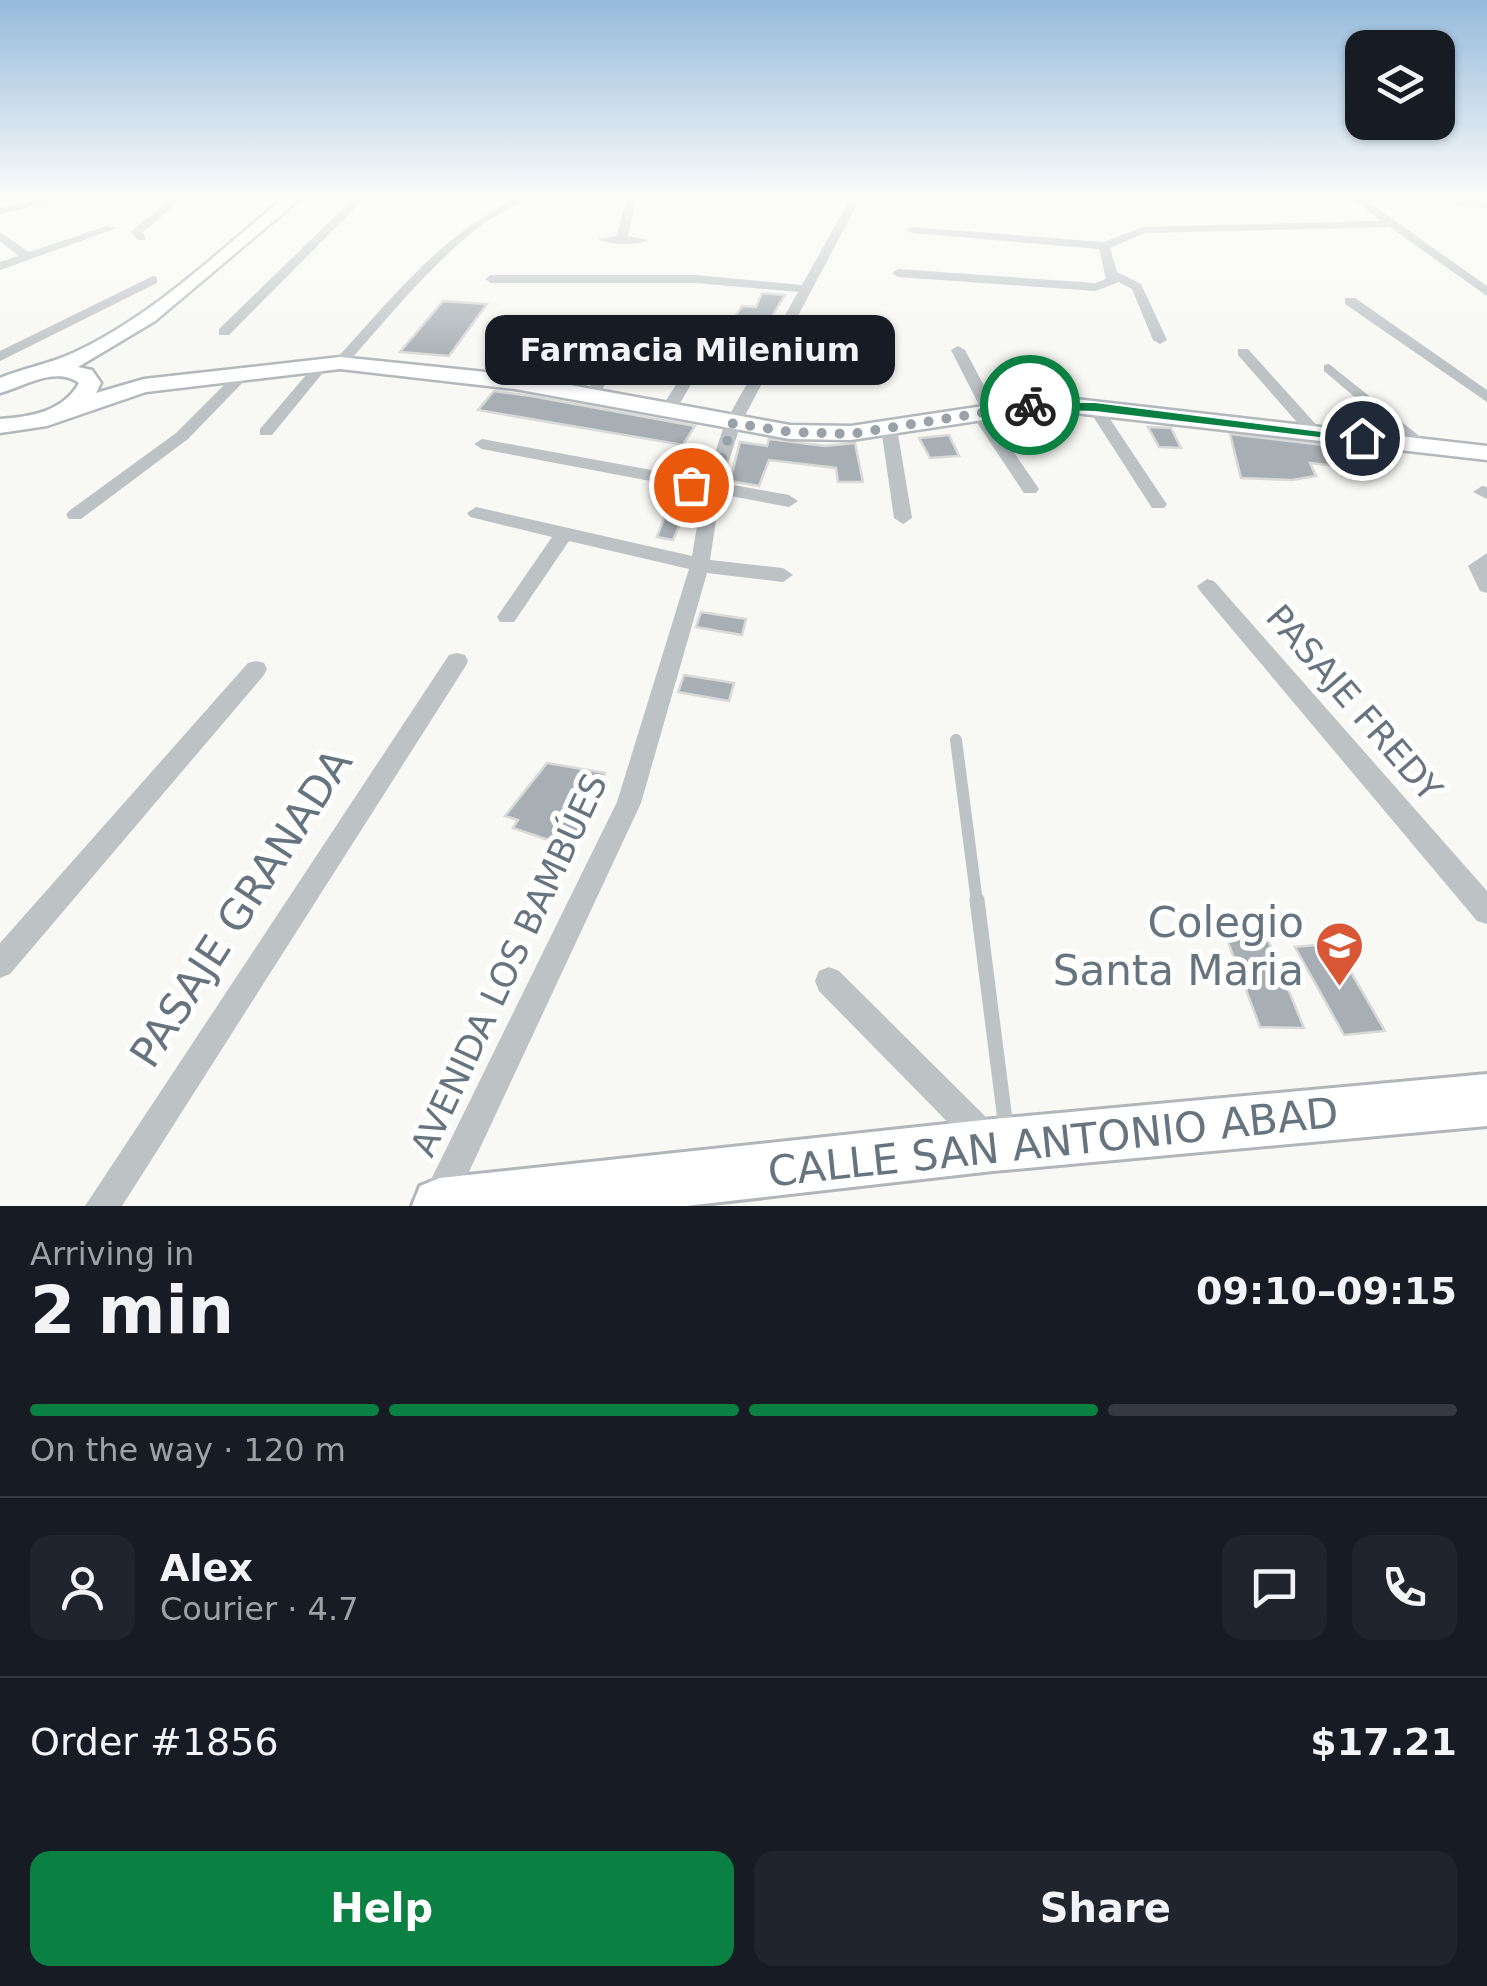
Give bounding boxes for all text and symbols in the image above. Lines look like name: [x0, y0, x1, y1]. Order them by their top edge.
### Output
map controls: [1345, 30, 1455, 140]
button: layers: [1345, 30, 1455, 140]
callout: Farmacia Milenium: [486, 315, 896, 385]
text: Farmacia Milenium: [520, 331, 860, 369]
courier: [980, 355, 1080, 455]
icon: bike: [1003, 378, 1058, 433]
pin: [1320, 396, 1405, 481]
icon: home: [1335, 411, 1390, 466]
pin: [649, 443, 734, 528]
icon: bag: [664, 458, 719, 513]
street label: PASAJE FREDY: [1258, 597, 1450, 809]
street label: PASAJE GRANADA: [120, 740, 362, 1076]
street label: AVENIDA LOS BAMBÚES: [402, 767, 615, 1162]
place label: Colegio Santa Maria: [1053, 898, 1304, 995]
school or university icon: Colegio Santa Maria: [1313, 920, 1365, 988]
street label: CALLE SAN ANTONIO ABAD: [765, 1088, 1341, 1196]
text: Arriving in: [30, 1235, 194, 1273]
text: 09:10–09:15: [1196, 1269, 1457, 1313]
text: 2 min: [30, 1273, 234, 1348]
text: On the way · 120 m: [30, 1431, 346, 1469]
button: person: [30, 1535, 135, 1640]
button: chat: [1222, 1535, 1327, 1640]
button: phone: [1352, 1535, 1457, 1640]
text: Alex: [160, 1546, 253, 1590]
text: Courier · 4.7: [160, 1590, 359, 1628]
text: Order #1856: [30, 1720, 279, 1764]
text: $17.21: [1310, 1720, 1457, 1764]
button: Help: [30, 1851, 734, 1966]
button: Share: [754, 1851, 1457, 1966]

